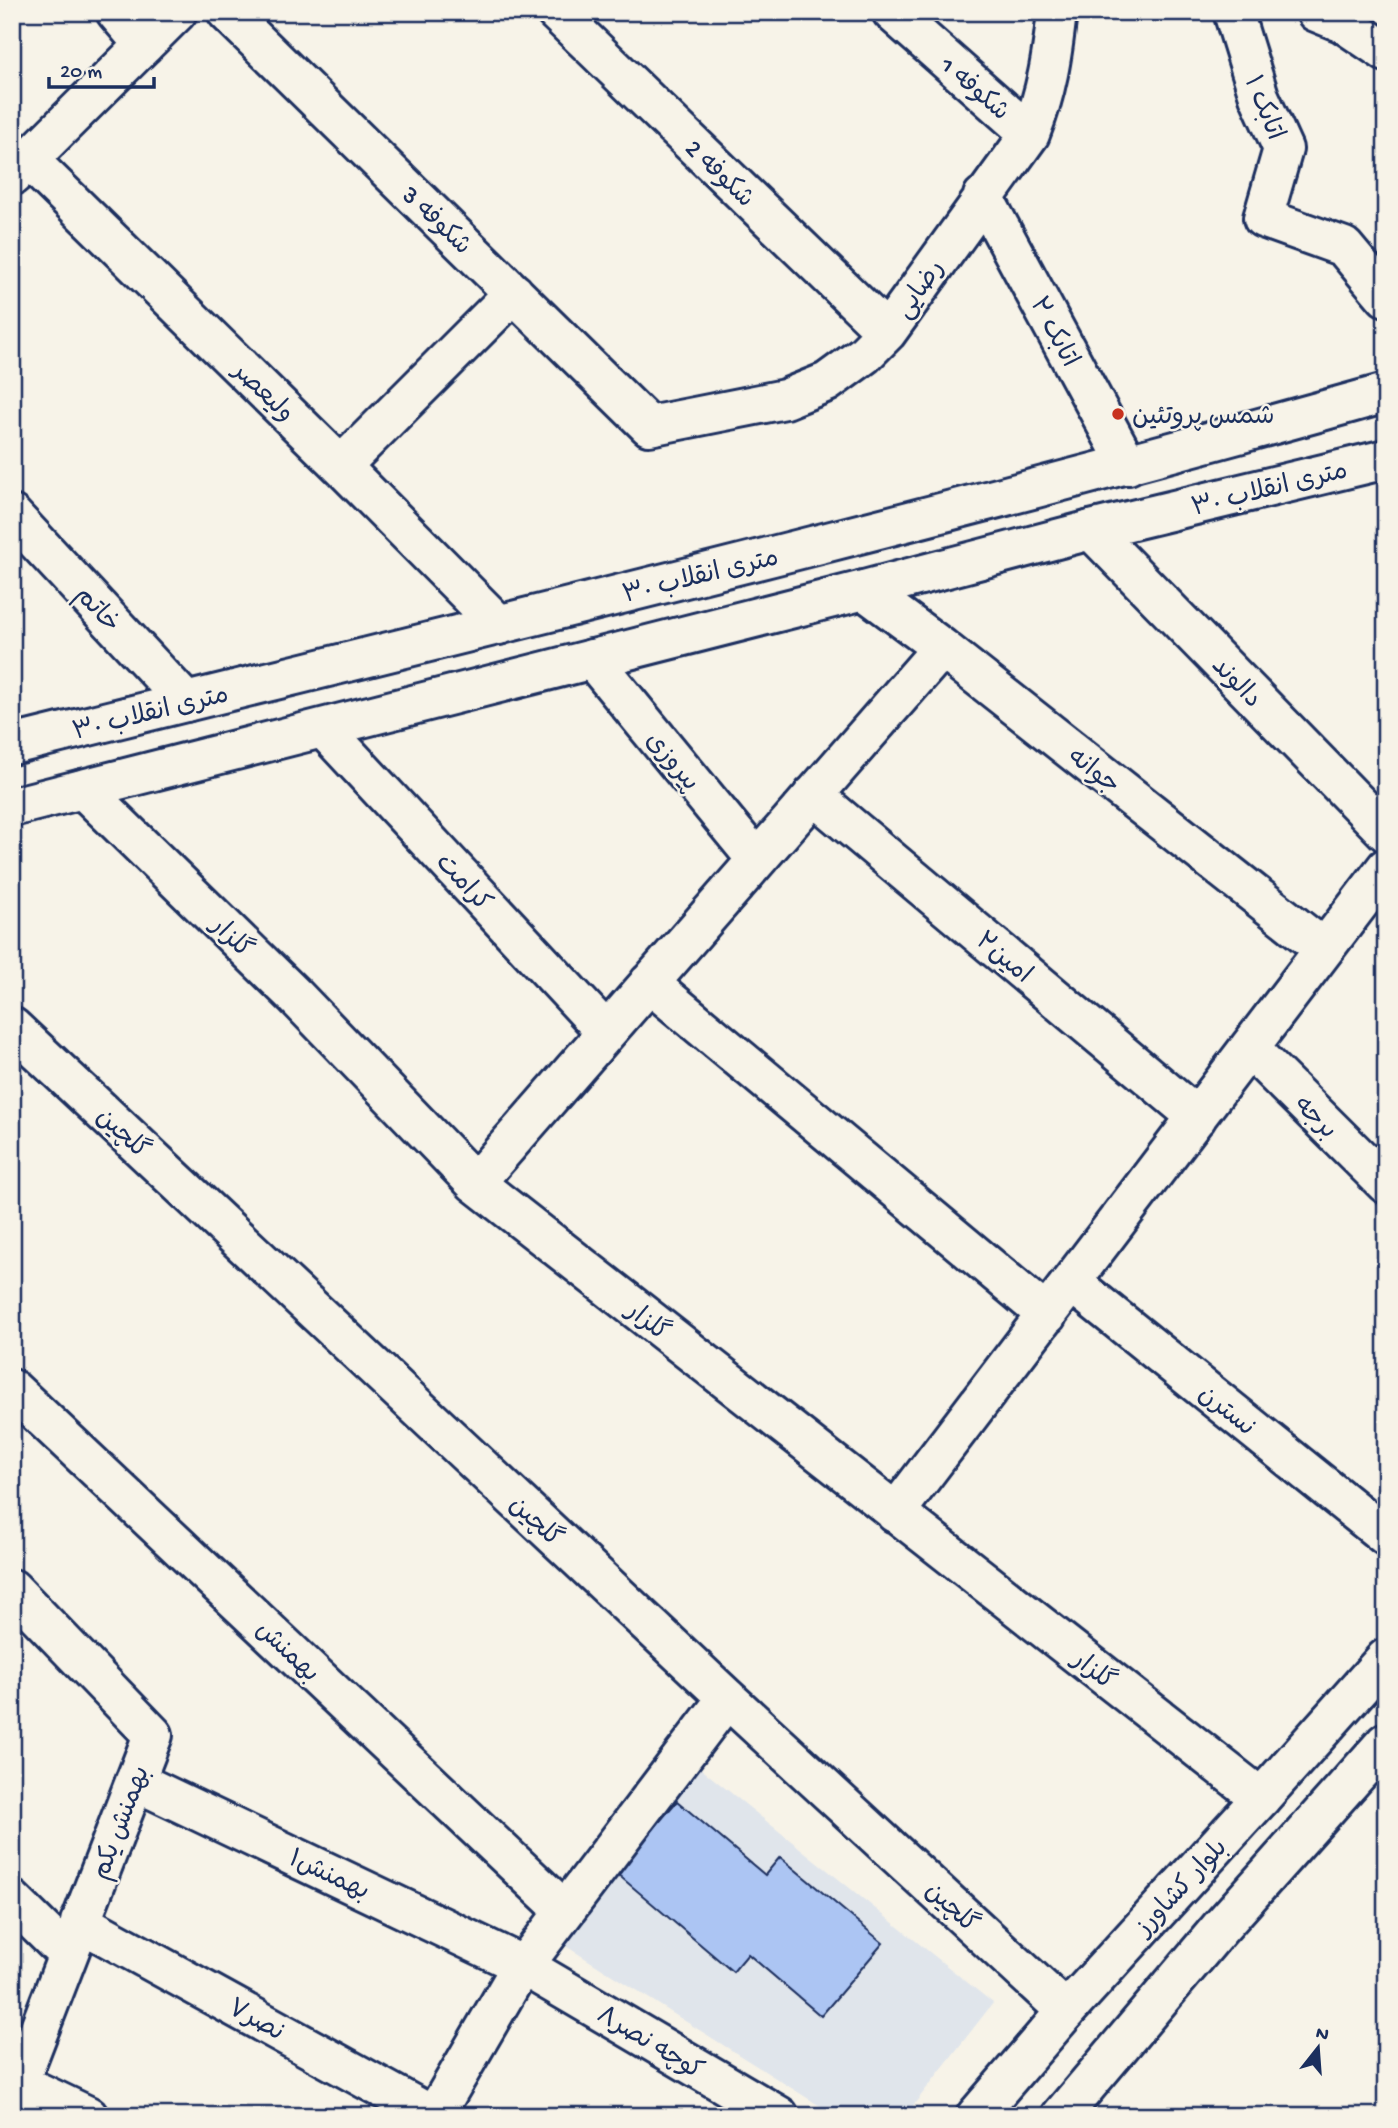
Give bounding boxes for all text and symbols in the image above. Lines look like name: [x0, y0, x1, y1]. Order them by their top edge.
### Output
scale bar: [49, 46, 154, 90]
street label: شکوفه 1: [931, 51, 1014, 129]
text: 20 m: [60, 61, 102, 86]
street label: اتابک ۱: [1235, 72, 1289, 146]
street label: شکوفه 2: [677, 135, 759, 216]
street label: شکوفه 3: [393, 181, 476, 263]
street label: رضایی: [890, 255, 953, 326]
street label: اتابک ۲: [1021, 293, 1083, 374]
street label: ولیعصر: [223, 356, 299, 431]
place label: شمس پروتئین: [1132, 403, 1275, 434]
marker: شمس پروتئین: [1110, 406, 1126, 422]
street label: ۳۰ متری انقلاب: [1189, 457, 1351, 526]
street label: ۳۰ متری انقلاب: [620, 544, 782, 613]
street label: خاتم: [67, 581, 125, 641]
street label: دالوند: [1203, 652, 1267, 716]
street label: ۳۰ متری انقلاب: [70, 681, 232, 750]
street label: پیروزی: [637, 727, 704, 799]
street label: جوانه: [1060, 742, 1125, 803]
street label: کرامت: [427, 849, 496, 920]
street label: گلزار: [201, 908, 260, 967]
street label: امین۲: [968, 927, 1037, 992]
street label: برجه: [1286, 1091, 1342, 1147]
street label: گلچین: [88, 1100, 157, 1168]
street label: گلزار: [617, 1293, 677, 1350]
street label: نسترن: [1190, 1380, 1260, 1445]
street label: گلچین: [501, 1488, 570, 1556]
street label: بهمنش: [247, 1616, 324, 1691]
street label: گلزار: [1063, 1642, 1123, 1699]
street label: بهمنش یکم: [87, 1762, 159, 1885]
street label: بلوار کشاورز: [1129, 1834, 1236, 1946]
street label: بهمنش۱: [283, 1845, 374, 1909]
street label: گلچین: [917, 1874, 986, 1942]
street label: نصر۷: [221, 1994, 288, 2050]
street label: کوچه نصر۸: [590, 2001, 708, 2089]
north arrow: [1282, 2012, 1352, 2082]
text: N: [1313, 2022, 1331, 2048]

